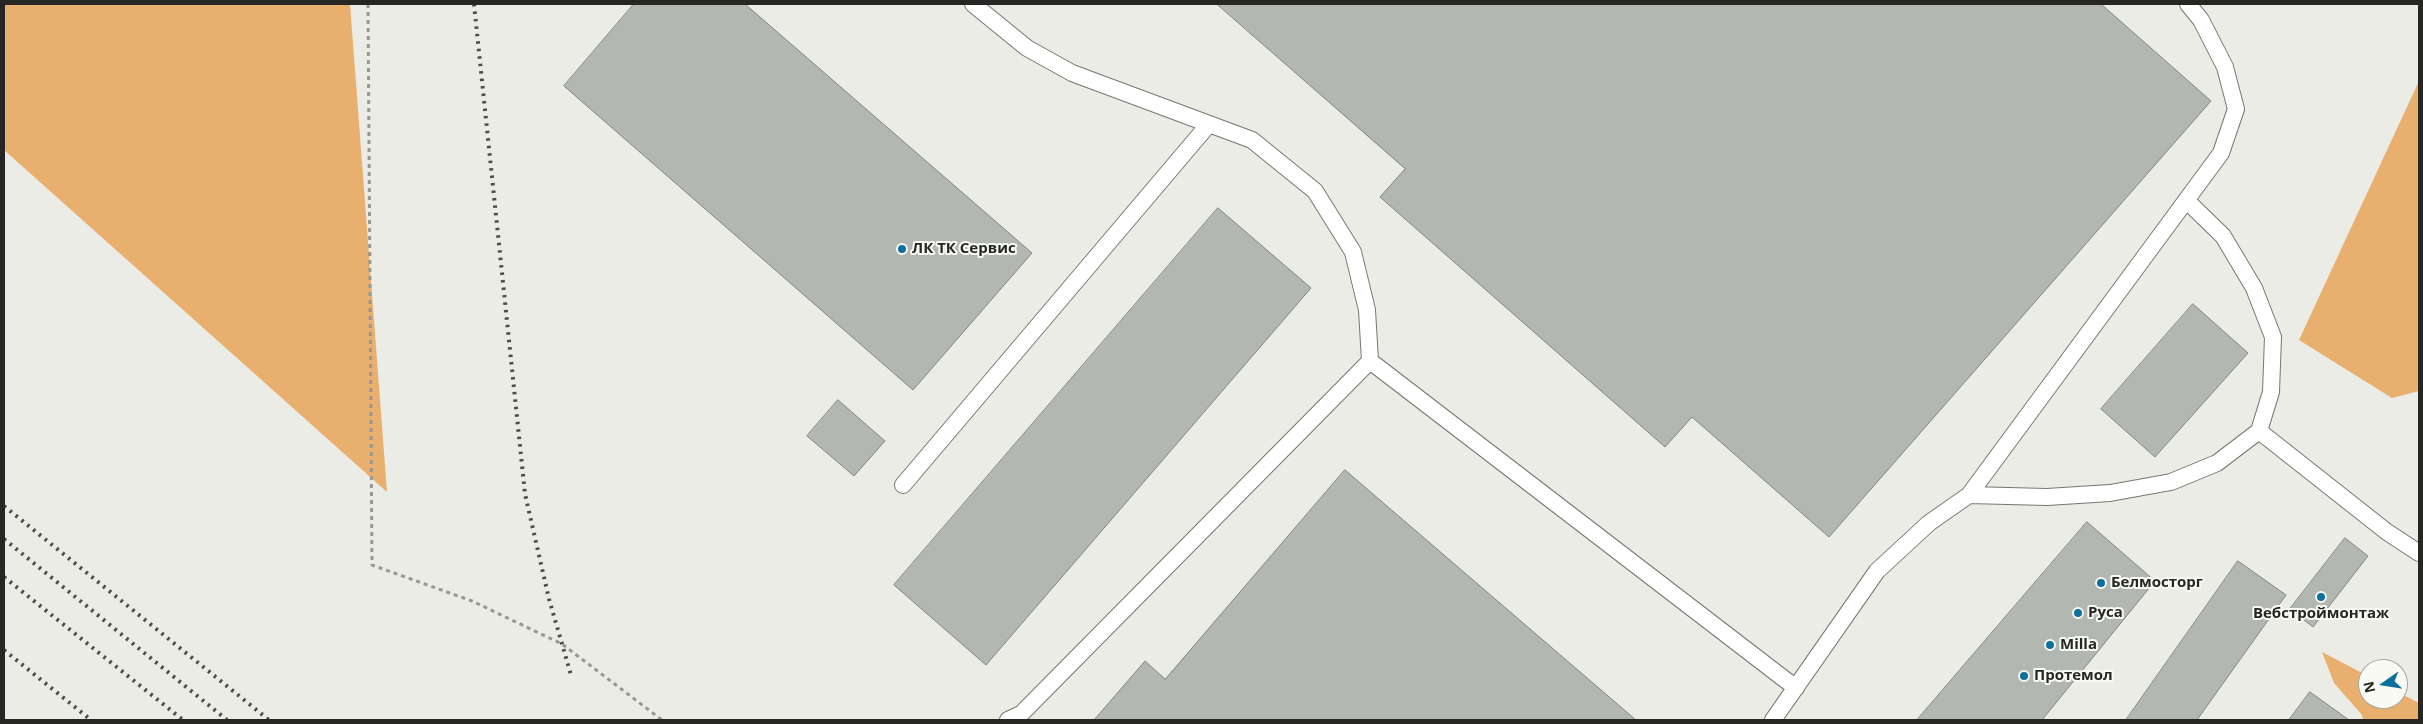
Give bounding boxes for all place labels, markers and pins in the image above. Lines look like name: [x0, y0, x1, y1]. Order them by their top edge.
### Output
place label: ЛК ТК Сервис: [912, 240, 1016, 258]
marker: ЛК ТК Сервис: [896, 243, 908, 255]
place label: Белмосторг: [2111, 574, 2203, 592]
marker: Белмосторг: [2095, 577, 2107, 589]
marker: Вебстроймонтаж: [2315, 591, 2327, 603]
place label: Руса: [2088, 604, 2123, 622]
place label: Вебстроймонтаж: [2253, 605, 2389, 623]
marker: Руса: [2072, 607, 2084, 619]
place label: Milla: [2060, 636, 2097, 654]
marker: Milla: [2044, 639, 2056, 651]
place label: Протемол: [2034, 667, 2113, 685]
marker: Протемол: [2018, 670, 2030, 682]

